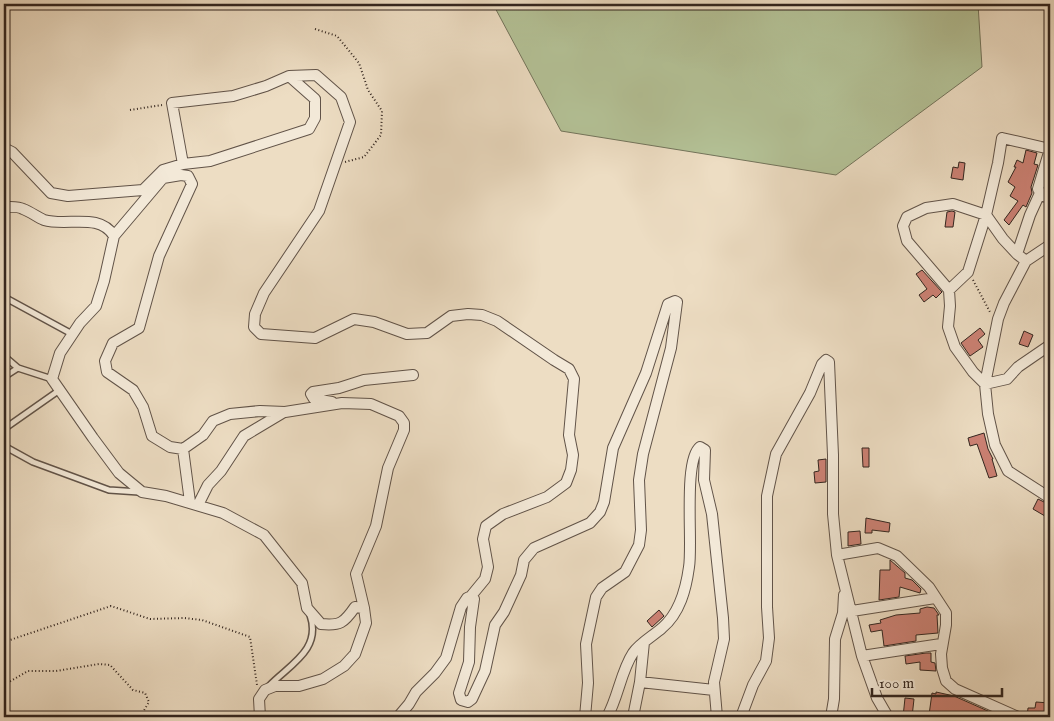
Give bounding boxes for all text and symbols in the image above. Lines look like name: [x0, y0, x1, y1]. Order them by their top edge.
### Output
scale bar: [872, 666, 1002, 698]
text: 100 m: [879, 674, 915, 693]

